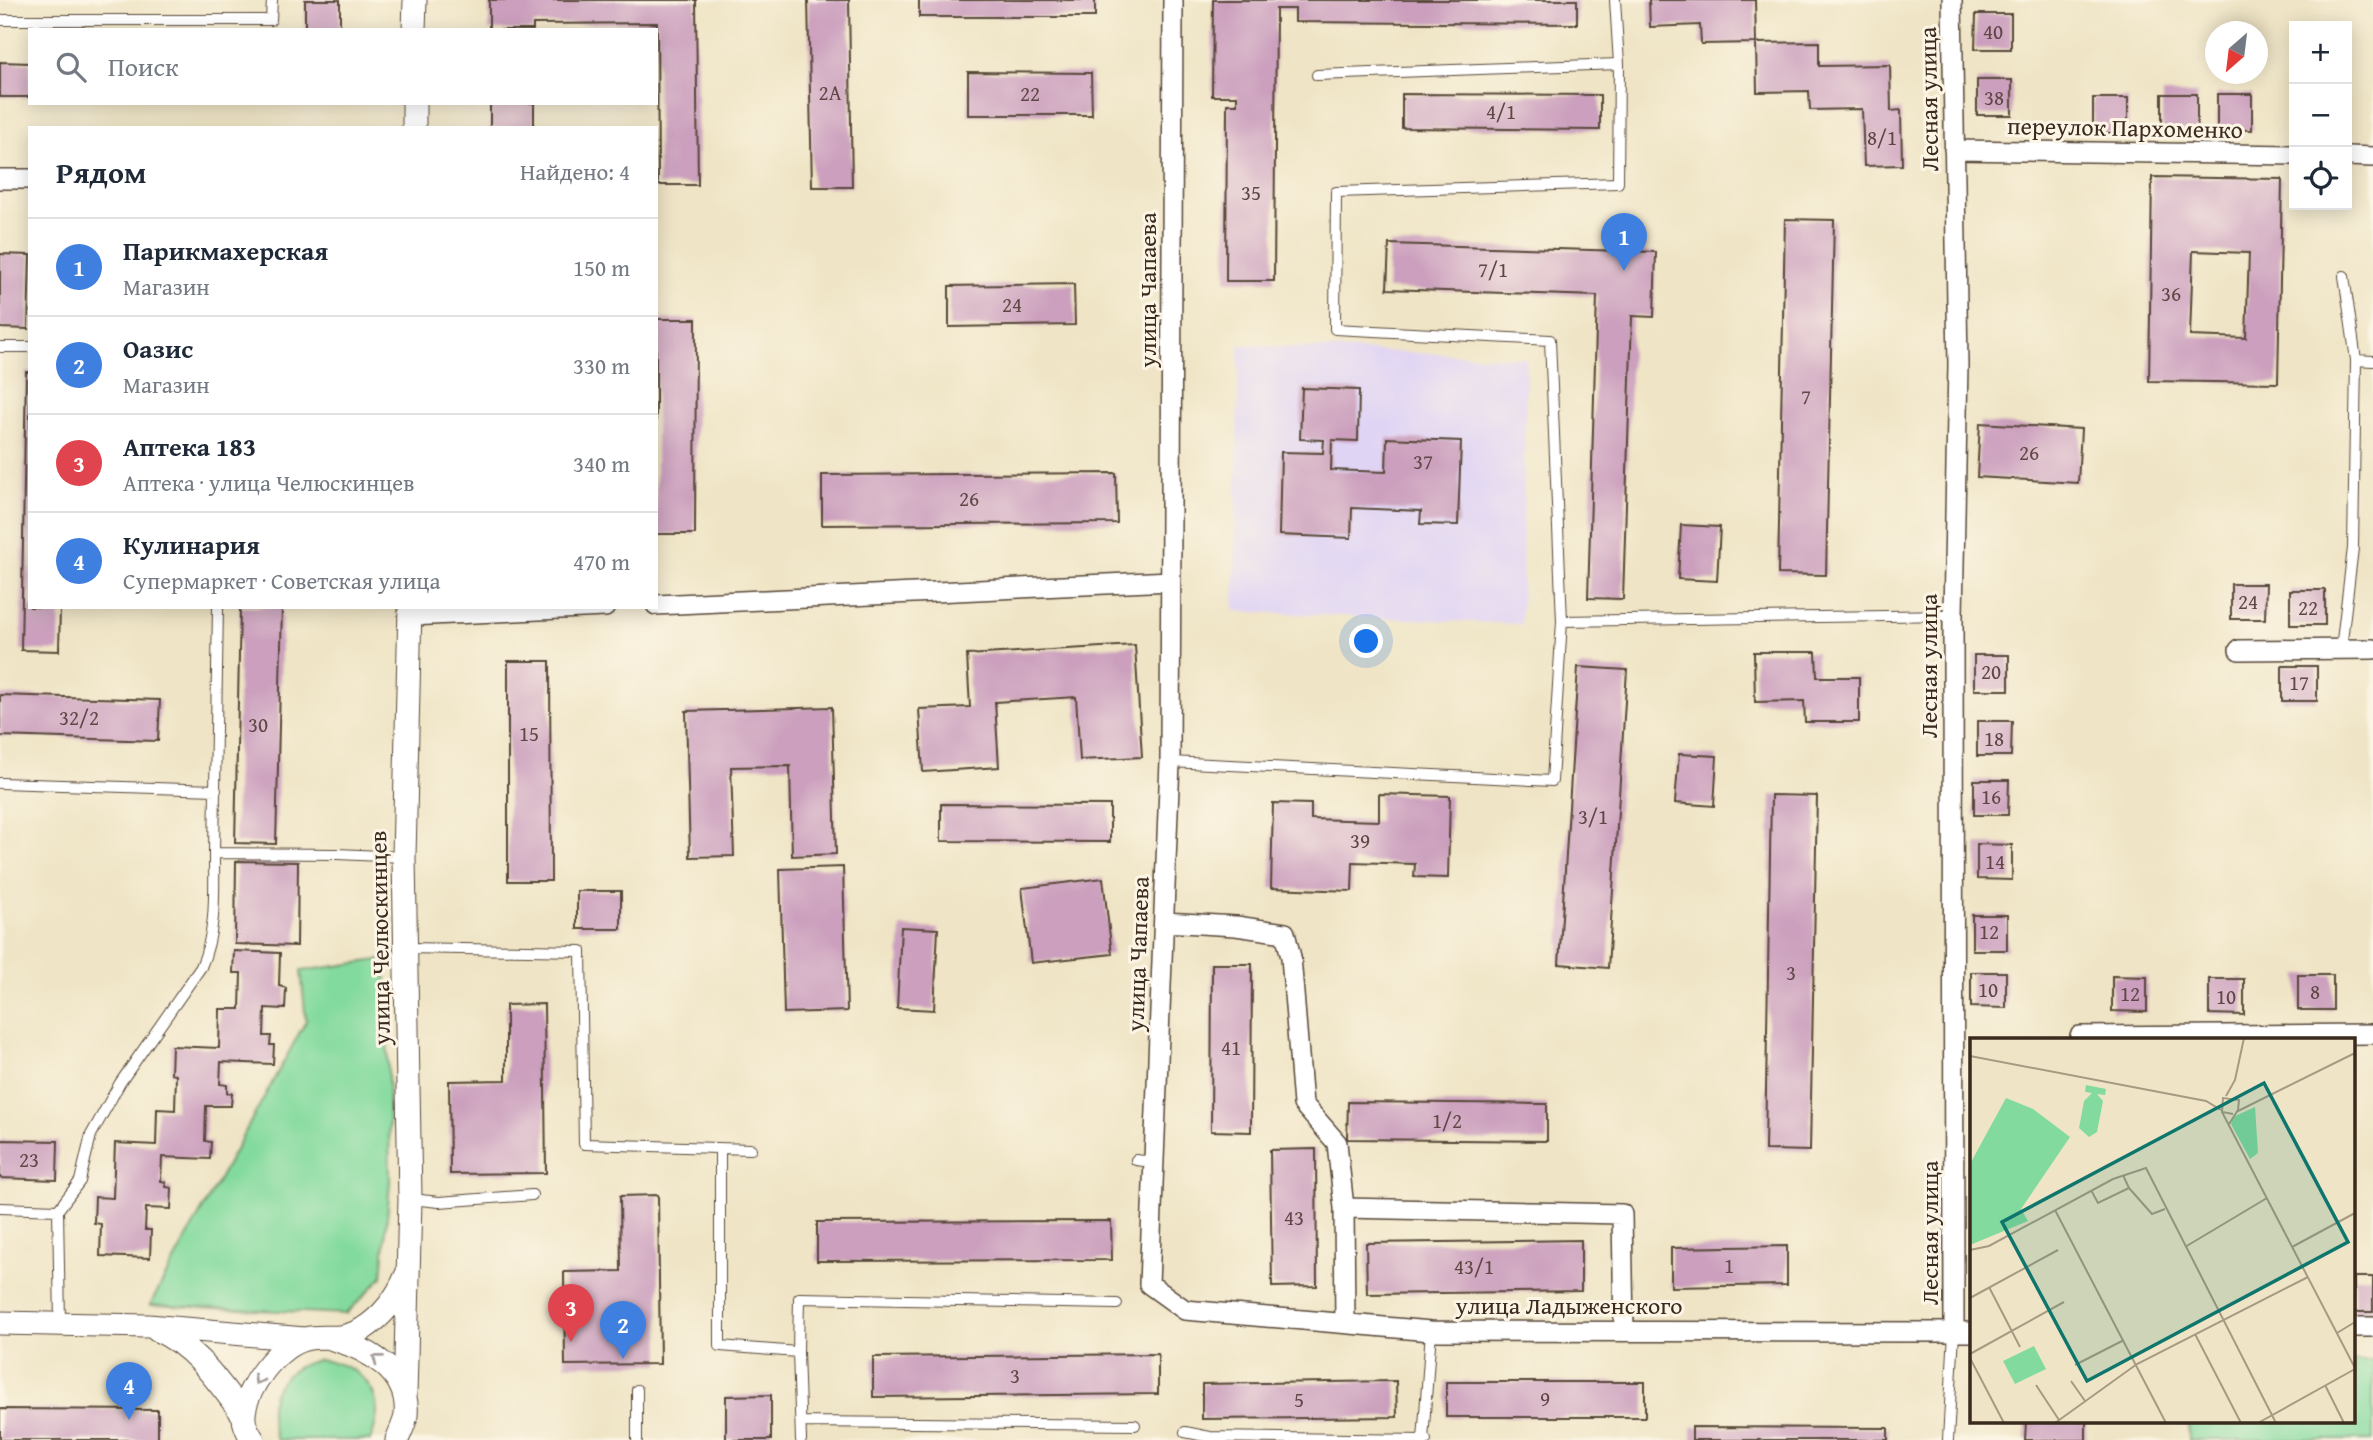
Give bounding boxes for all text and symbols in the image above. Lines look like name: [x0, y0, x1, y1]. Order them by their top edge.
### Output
house number: 40: [1983, 16, 2003, 47]
north arrow: [2205, 21, 2268, 84]
map controls: [2289, 21, 2352, 210]
button: +: [2289, 21, 2352, 84]
street label: Лесная улица: [1910, 26, 1947, 172]
search box: [28, 28, 658, 105]
text: Поиск: [108, 47, 179, 86]
icon: search: [52, 48, 90, 86]
house number: 2А: [819, 77, 842, 108]
house number: 22: [1020, 78, 1040, 109]
house number: 38: [1984, 82, 2004, 113]
button: −: [2289, 84, 2352, 147]
house number: 4/1: [1486, 96, 1516, 127]
street label: переулок Пархоменко: [2007, 108, 2243, 147]
house number: 8/1: [1867, 122, 1897, 153]
button: locate: [2289, 147, 2352, 210]
text: Рядом: [56, 150, 147, 194]
text: Найдено: 4: [520, 155, 630, 188]
house number: 35: [1241, 177, 1261, 208]
street label: улица Чапаева: [1130, 212, 1165, 369]
pin: 1: [1601, 213, 1647, 271]
text: Парикмахерская: [123, 231, 328, 270]
text: 1: [73, 251, 85, 284]
text: 150 m: [573, 251, 630, 284]
house number: 7/1: [1478, 254, 1508, 285]
text: Магазин: [123, 270, 210, 303]
house number: 36: [2161, 278, 2181, 309]
house number: 24: [1002, 289, 1022, 320]
text: Оазис: [123, 329, 193, 368]
text: 2: [73, 349, 85, 382]
text: 330 m: [573, 349, 630, 382]
text: Магазин: [123, 368, 210, 401]
house number: 7: [1801, 381, 1811, 412]
text: Аптека 183: [123, 427, 256, 466]
house number: 26: [2019, 437, 2039, 468]
house number: 37: [1413, 446, 1433, 477]
text: 3: [73, 447, 85, 480]
text: 340 m: [573, 447, 630, 480]
text: Аптека · улица Челюскинцев: [123, 466, 414, 499]
house number: 26: [959, 483, 979, 514]
text: Кулинария: [123, 525, 260, 564]
text: 4: [73, 545, 85, 578]
text: 470 m: [573, 545, 630, 578]
text: Супермаркет · Советская улица: [123, 564, 440, 597]
house number: 24: [2238, 586, 2258, 617]
house number: 22: [2298, 592, 2318, 623]
street label: Лесная улица: [1911, 593, 1946, 738]
your location: [1349, 624, 1383, 658]
house number: 20: [1981, 656, 2001, 687]
house number: 17: [2289, 667, 2309, 698]
house number: 32/2: [59, 702, 99, 733]
house number: 30: [248, 709, 268, 740]
house number: 15: [519, 718, 539, 749]
house number: 18: [1984, 723, 2004, 754]
house number: 16: [1981, 781, 2001, 812]
house number: 3/1: [1578, 801, 1608, 832]
house number: 39: [1350, 825, 1370, 856]
street label: улица Челюскинцев: [360, 830, 399, 1047]
house number: 14: [1985, 846, 2005, 877]
street label: улица Чапаева: [1117, 875, 1158, 1033]
house number: 12: [1979, 916, 1999, 947]
house number: 3: [1786, 957, 1796, 988]
house number: 10: [1978, 974, 1998, 1005]
house number: 8: [2310, 976, 2320, 1007]
house number: 12: [2120, 978, 2140, 1009]
house number: 10: [2216, 981, 2236, 1012]
house number: 41: [1221, 1032, 1241, 1063]
inset map: [1970, 1038, 2356, 1422]
house number: 1/2: [1432, 1105, 1462, 1136]
house number: 23: [19, 1144, 39, 1175]
street label: Лесная улица: [1912, 1160, 1947, 1305]
house number: 43: [1284, 1202, 1304, 1233]
house number: 1: [1724, 1250, 1734, 1281]
house number: 43/1: [1454, 1251, 1494, 1282]
pin: 3: [548, 1284, 594, 1342]
street label: улица Ладыженского: [1454, 1288, 1683, 1323]
pin: 2: [600, 1301, 646, 1359]
one-way arrow: [373, 1355, 385, 1368]
house number: 3: [1010, 1360, 1020, 1391]
pin: 4: [106, 1362, 152, 1420]
one-way arrow: [253, 1373, 266, 1385]
house number: 9: [1540, 1383, 1550, 1414]
house number: 5: [1294, 1384, 1304, 1415]

